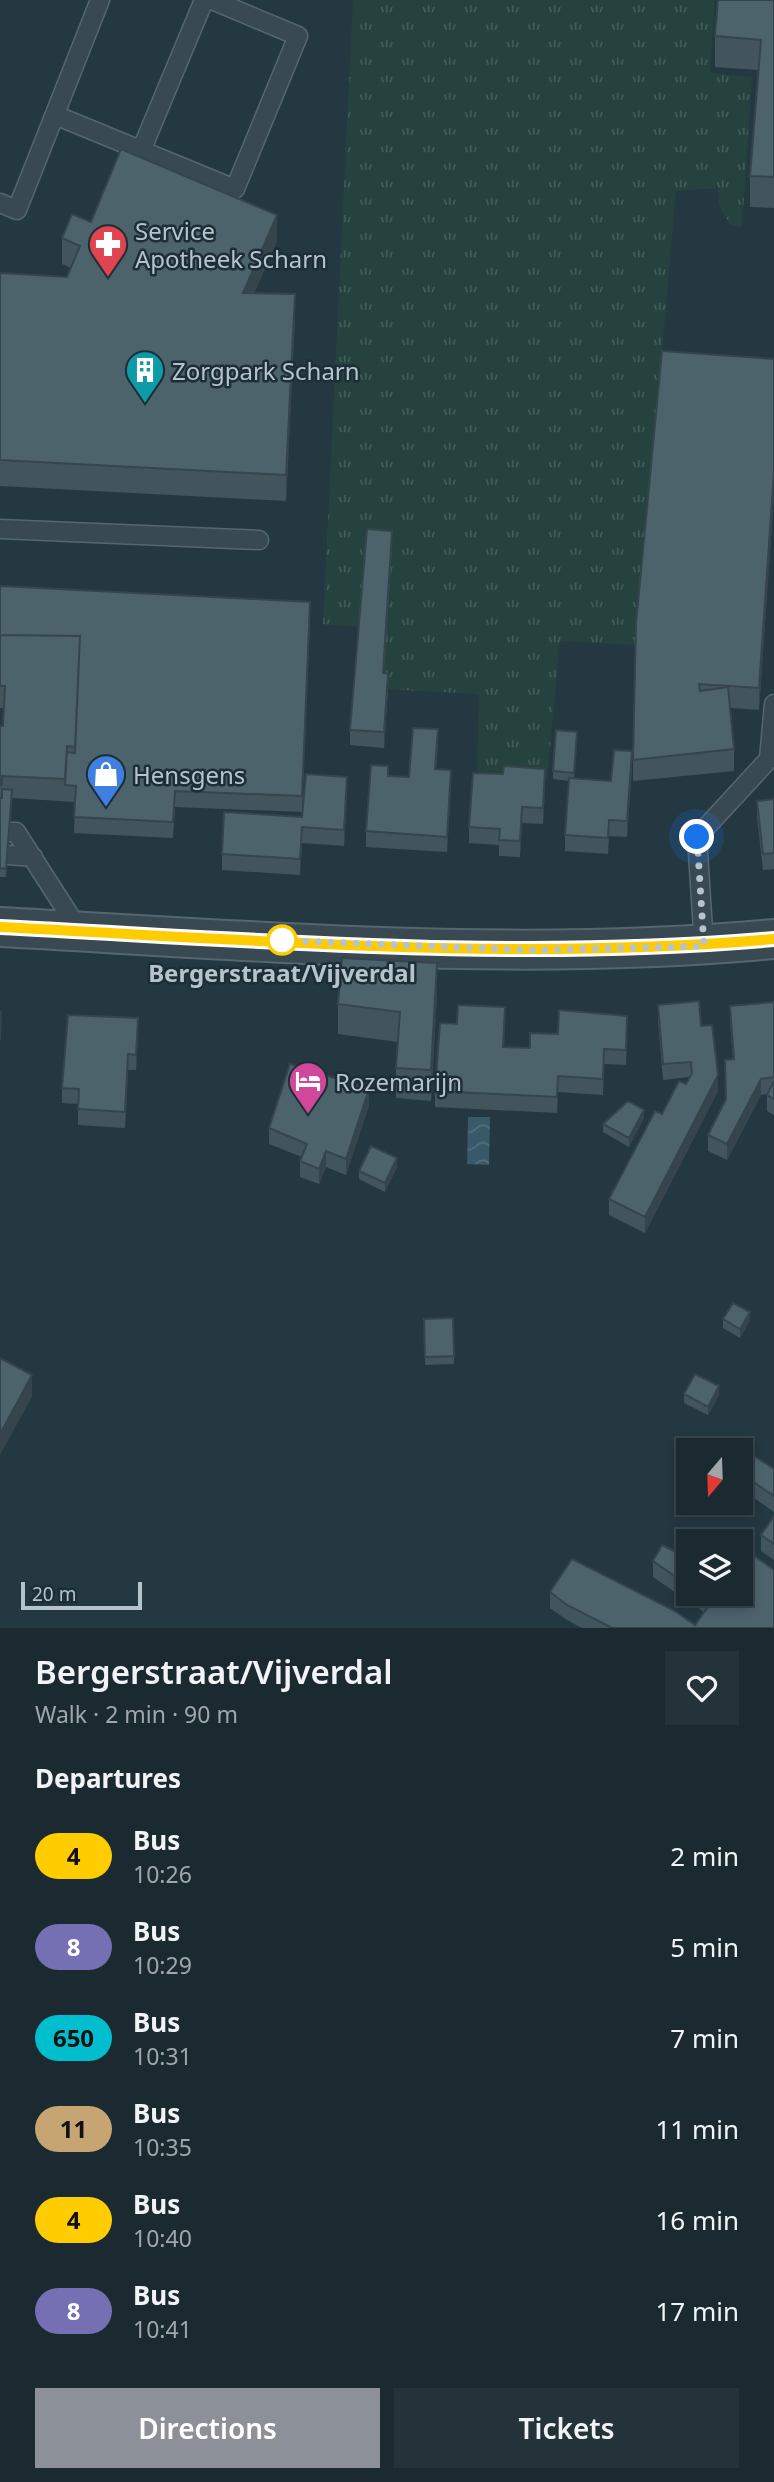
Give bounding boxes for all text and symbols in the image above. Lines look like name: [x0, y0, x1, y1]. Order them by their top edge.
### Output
place label: Service Apotheek Scharn: [135, 214, 327, 275]
pharmacy icon: Service Apotheek Scharn: [87, 223, 129, 278]
building icon: Zorgpark Scharn: [124, 349, 166, 404]
place label: Zorgpark Scharn: [172, 354, 360, 387]
shop icon: Hensgens: [85, 753, 127, 808]
place label: Hensgens: [133, 758, 245, 791]
your location: [679, 819, 714, 854]
marker: Bergerstraat/Vijverdal: [267, 925, 297, 955]
place label: Bergerstraat/Vijverdal: [148, 956, 416, 989]
hotel icon: Rozemarijn: [287, 1060, 329, 1115]
place label: Rozemarijn: [335, 1065, 462, 1098]
north arrow: [676, 1438, 752, 1516]
map controls: [676, 1438, 753, 1606]
button: layers: [676, 1529, 753, 1606]
scale bar: [21, 1579, 142, 1611]
text: 20 m: [32, 1581, 76, 1607]
text: Bergerstraat/Vijverdal: [35, 1649, 393, 1694]
button: heart: [665, 1651, 739, 1725]
text: Walk · 2 min · 90 m: [35, 1698, 238, 1730]
text: Departures: [35, 1760, 181, 1796]
text: Bus: [133, 1822, 180, 1858]
text: 2 min: [670, 1838, 739, 1874]
text: 4: [67, 1839, 80, 1872]
text: 10:26: [133, 1858, 192, 1890]
text: Bus: [133, 1913, 180, 1949]
text: 5 min: [670, 1929, 739, 1965]
text: 8: [67, 1930, 80, 1963]
text: 10:29: [133, 1949, 192, 1981]
text: Bus: [133, 2004, 180, 2040]
text: 7 min: [670, 2020, 739, 2056]
text: 650: [53, 2021, 94, 2054]
text: 10:31: [133, 2040, 192, 2072]
text: Bus: [133, 2095, 180, 2131]
text: 11 min: [655, 2111, 739, 2147]
text: 11: [60, 2112, 87, 2145]
text: 10:35: [133, 2131, 192, 2163]
text: Bus: [133, 2186, 180, 2222]
text: 16 min: [655, 2202, 739, 2238]
text: 4: [67, 2203, 80, 2236]
text: 10:40: [133, 2222, 192, 2254]
text: Bus: [133, 2277, 180, 2313]
text: 17 min: [655, 2293, 739, 2329]
text: 8: [67, 2294, 80, 2327]
text: 10:41: [133, 2313, 192, 2345]
button: Directions: [35, 2388, 380, 2468]
button: Tickets: [394, 2388, 739, 2468]

